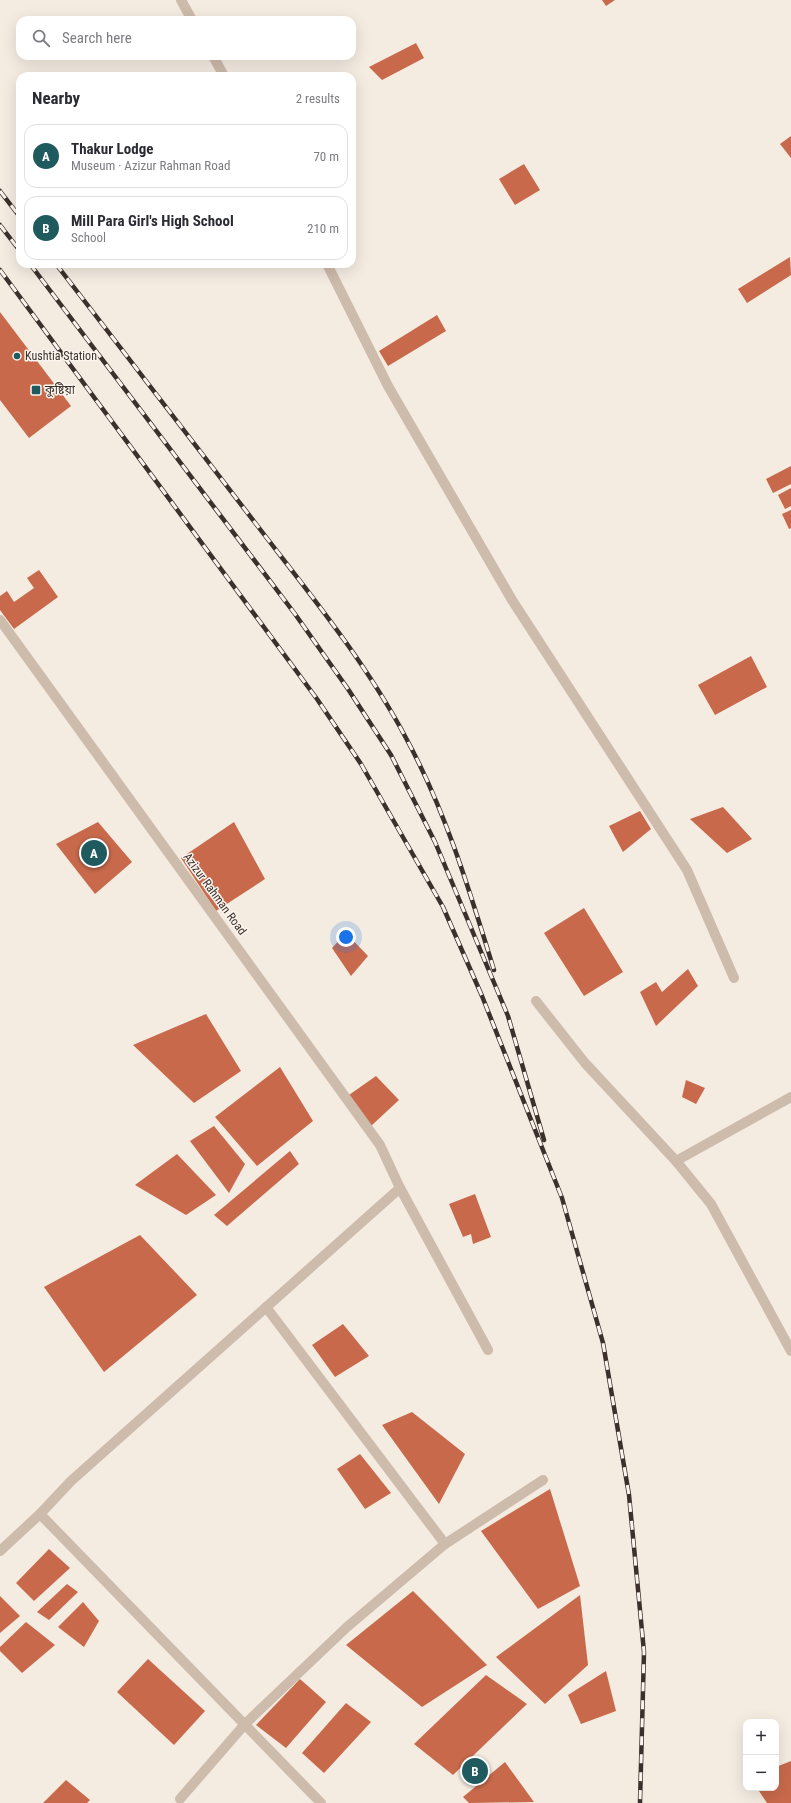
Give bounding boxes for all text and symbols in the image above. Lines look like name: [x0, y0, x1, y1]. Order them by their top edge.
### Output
search box: [16, 16, 356, 60]
icon: search: [30, 27, 52, 49]
text: Search here: [62, 29, 132, 47]
text: Nearby: [32, 88, 80, 108]
text: 2 results: [296, 91, 340, 106]
text: Thakur Lodge: [71, 140, 153, 158]
text: A: [42, 149, 50, 164]
text: 70 m: [313, 149, 339, 164]
text: Museum · Azizur Rahman Road: [71, 158, 230, 173]
text: Mill Para Girl's High School: [71, 212, 234, 230]
text: B: [42, 221, 50, 236]
text: 210 m: [307, 221, 339, 236]
text: School: [71, 230, 106, 245]
place label: Kushtia Station: [25, 349, 97, 363]
marker: Kushtia Station: [12, 351, 22, 361]
place label: কুষ্টিয়া: [44, 382, 76, 398]
marker: কুষ্টিয়া: [30, 384, 42, 396]
pin: A: [81, 838, 107, 868]
street label: Azizur Rahman Road: [181, 850, 249, 938]
your location: [336, 927, 356, 947]
map controls: [743, 1719, 779, 1791]
button: +: [743, 1719, 779, 1755]
button: −: [743, 1755, 779, 1791]
pin: B: [462, 1756, 488, 1786]

